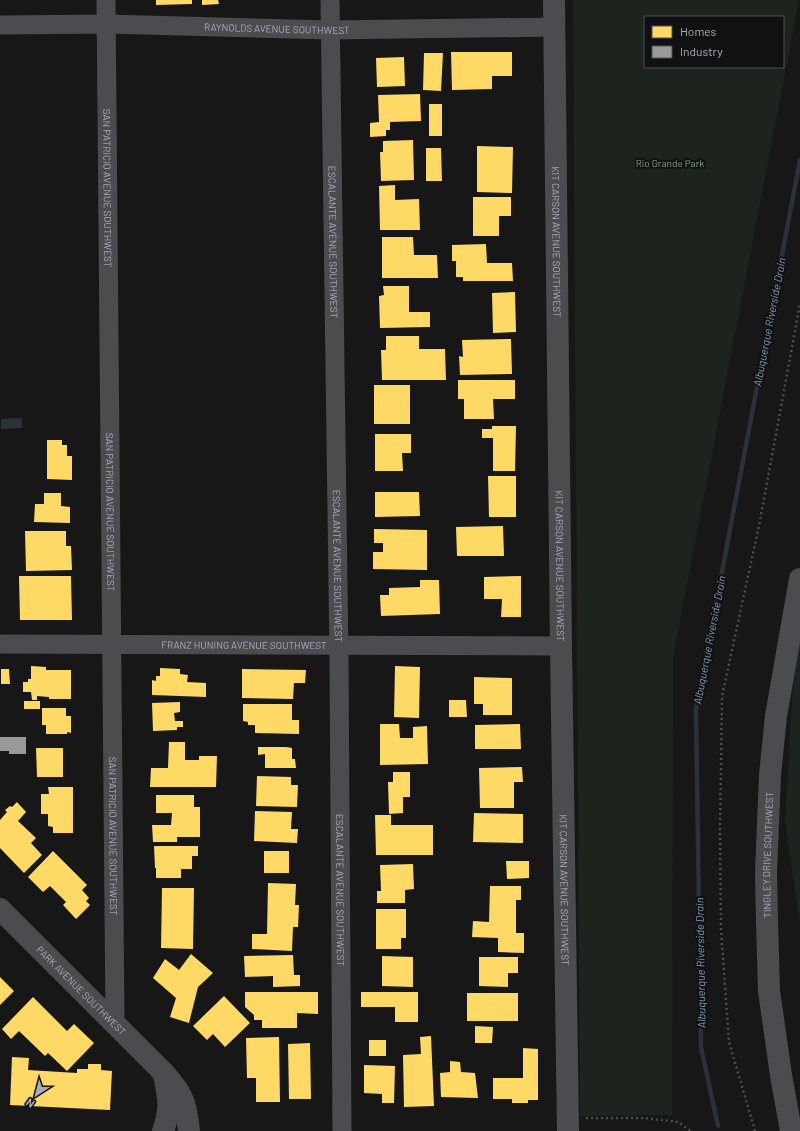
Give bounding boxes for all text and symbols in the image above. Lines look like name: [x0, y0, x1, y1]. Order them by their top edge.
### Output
legend: [644, 16, 784, 68]
street label: RAYNOLDS AVENUE SOUTHWEST: [204, 21, 350, 36]
text: Homes: [680, 24, 717, 38]
text: Industry: [680, 44, 723, 58]
street label: SAN PATRICIO AVENUE SOUTHWEST: [101, 109, 114, 268]
park label: Rio Grande Park: [636, 157, 704, 169]
street label: ESCALANTE AVENUE SOUTHWEST: [326, 166, 340, 319]
street label: KIT CARSON AVENUE SOUTHWEST: [550, 166, 563, 318]
water label: Albuquerque Riverside Drain: [750, 256, 788, 387]
street label: SAN PATRICIO AVENUE SOUTHWEST: [104, 433, 117, 592]
street label: ESCALANTE AVENUE SOUTHWEST: [331, 490, 345, 642]
street label: KIT CARSON AVENUE SOUTHWEST: [553, 490, 567, 642]
water label: Albuquerque Riverside Drain: [690, 574, 728, 705]
street label: FRANZ HUNING AVENUE SOUTHWEST: [161, 639, 327, 651]
street label: SAN PATRICIO AVENUE SOUTHWEST: [107, 757, 120, 916]
street label: TINGLEY DRIVE SOUTHWEST: [760, 791, 775, 918]
street label: ESCALANTE AVENUE SOUTHWEST: [334, 814, 347, 966]
street label: KIT CARSON AVENUE SOUTHWEST: [557, 814, 572, 966]
water label: Albuquerque Riverside Drain: [692, 897, 708, 1029]
street label: PARK AVENUE SOUTHWEST: [34, 943, 129, 1038]
north arrow: [16, 1075, 56, 1115]
text: N: [23, 1096, 37, 1111]

